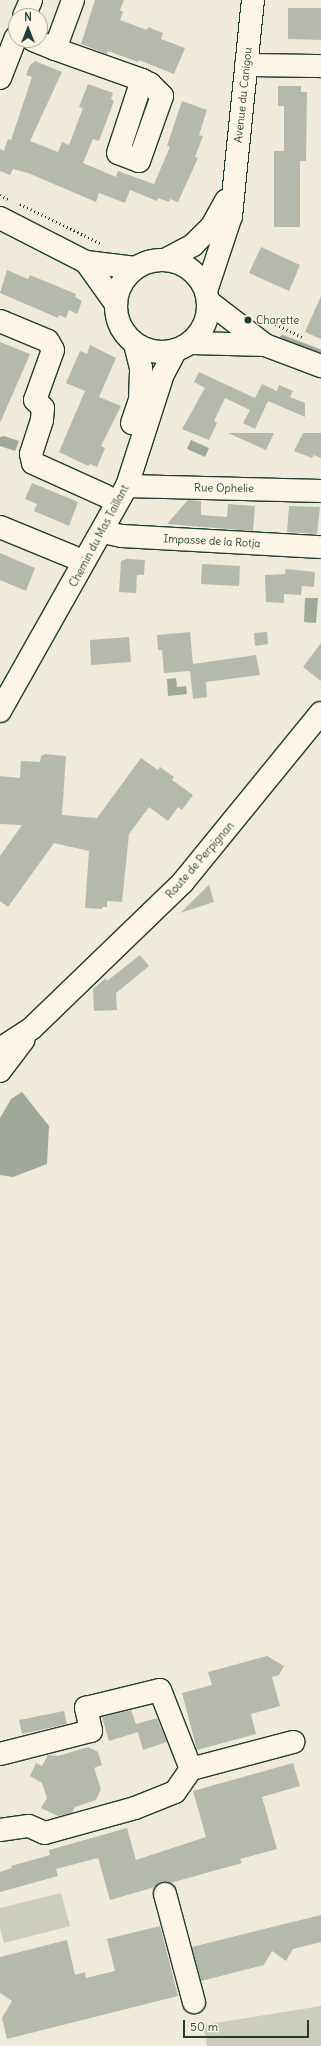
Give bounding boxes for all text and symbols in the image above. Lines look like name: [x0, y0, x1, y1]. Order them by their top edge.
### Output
north arrow: [8, 8, 48, 48]
text: N: [24, 10, 32, 24]
street label: Avenue du Canigou: [231, 47, 255, 143]
place label: Charette: [256, 313, 299, 327]
marker: Charette: [243, 315, 253, 325]
street label: Rue Ophelie: [194, 481, 254, 495]
street label: Chemin du Mas Taillant: [66, 483, 132, 589]
street label: Impasse de la Rotja: [163, 532, 261, 550]
street label: Route de Perpignan: [163, 819, 237, 901]
scale bar: [185, 2012, 311, 2038]
text: 50 m: [190, 2019, 218, 2034]

